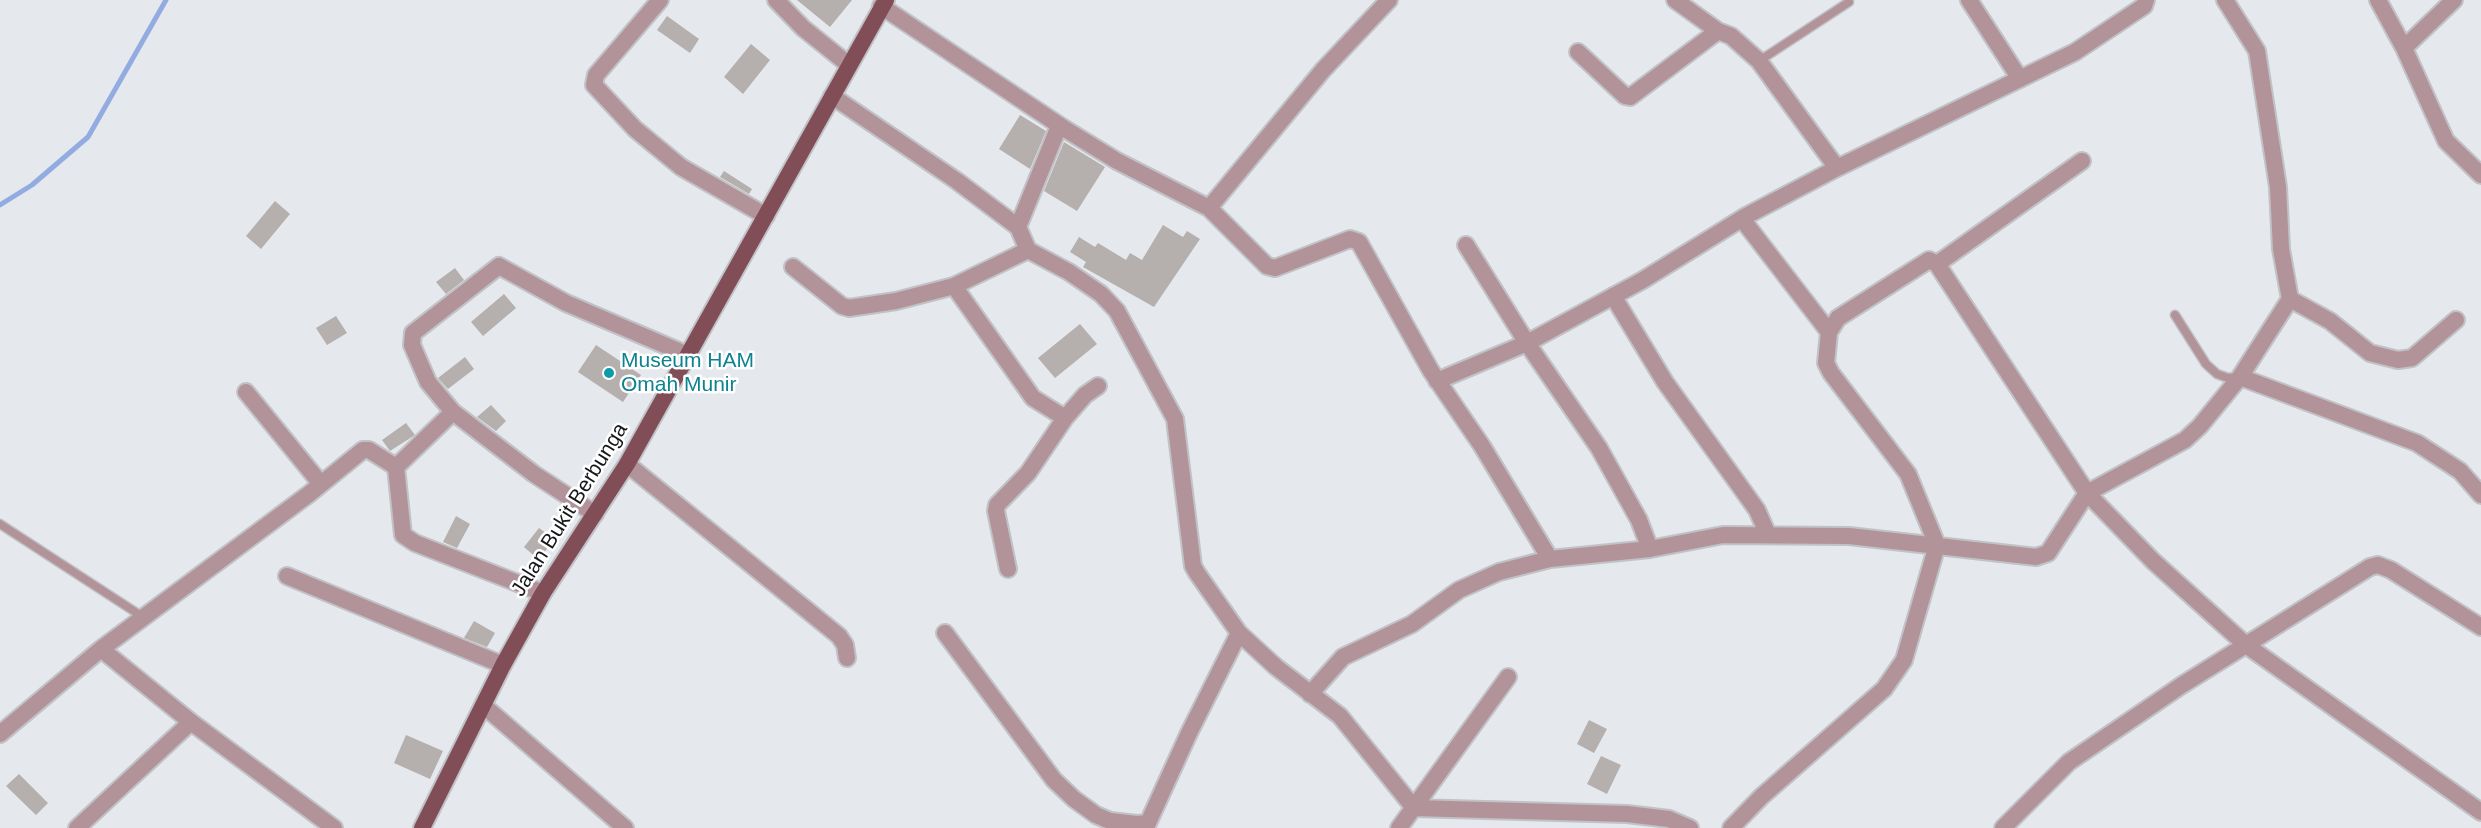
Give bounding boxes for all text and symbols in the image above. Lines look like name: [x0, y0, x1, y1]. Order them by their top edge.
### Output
place label: Museum HAM Omah Munir: [621, 348, 754, 398]
marker: Museum HAM Omah Munir: [602, 366, 616, 380]
street label: Jalan Bukit Berbunga: [506, 419, 634, 601]

